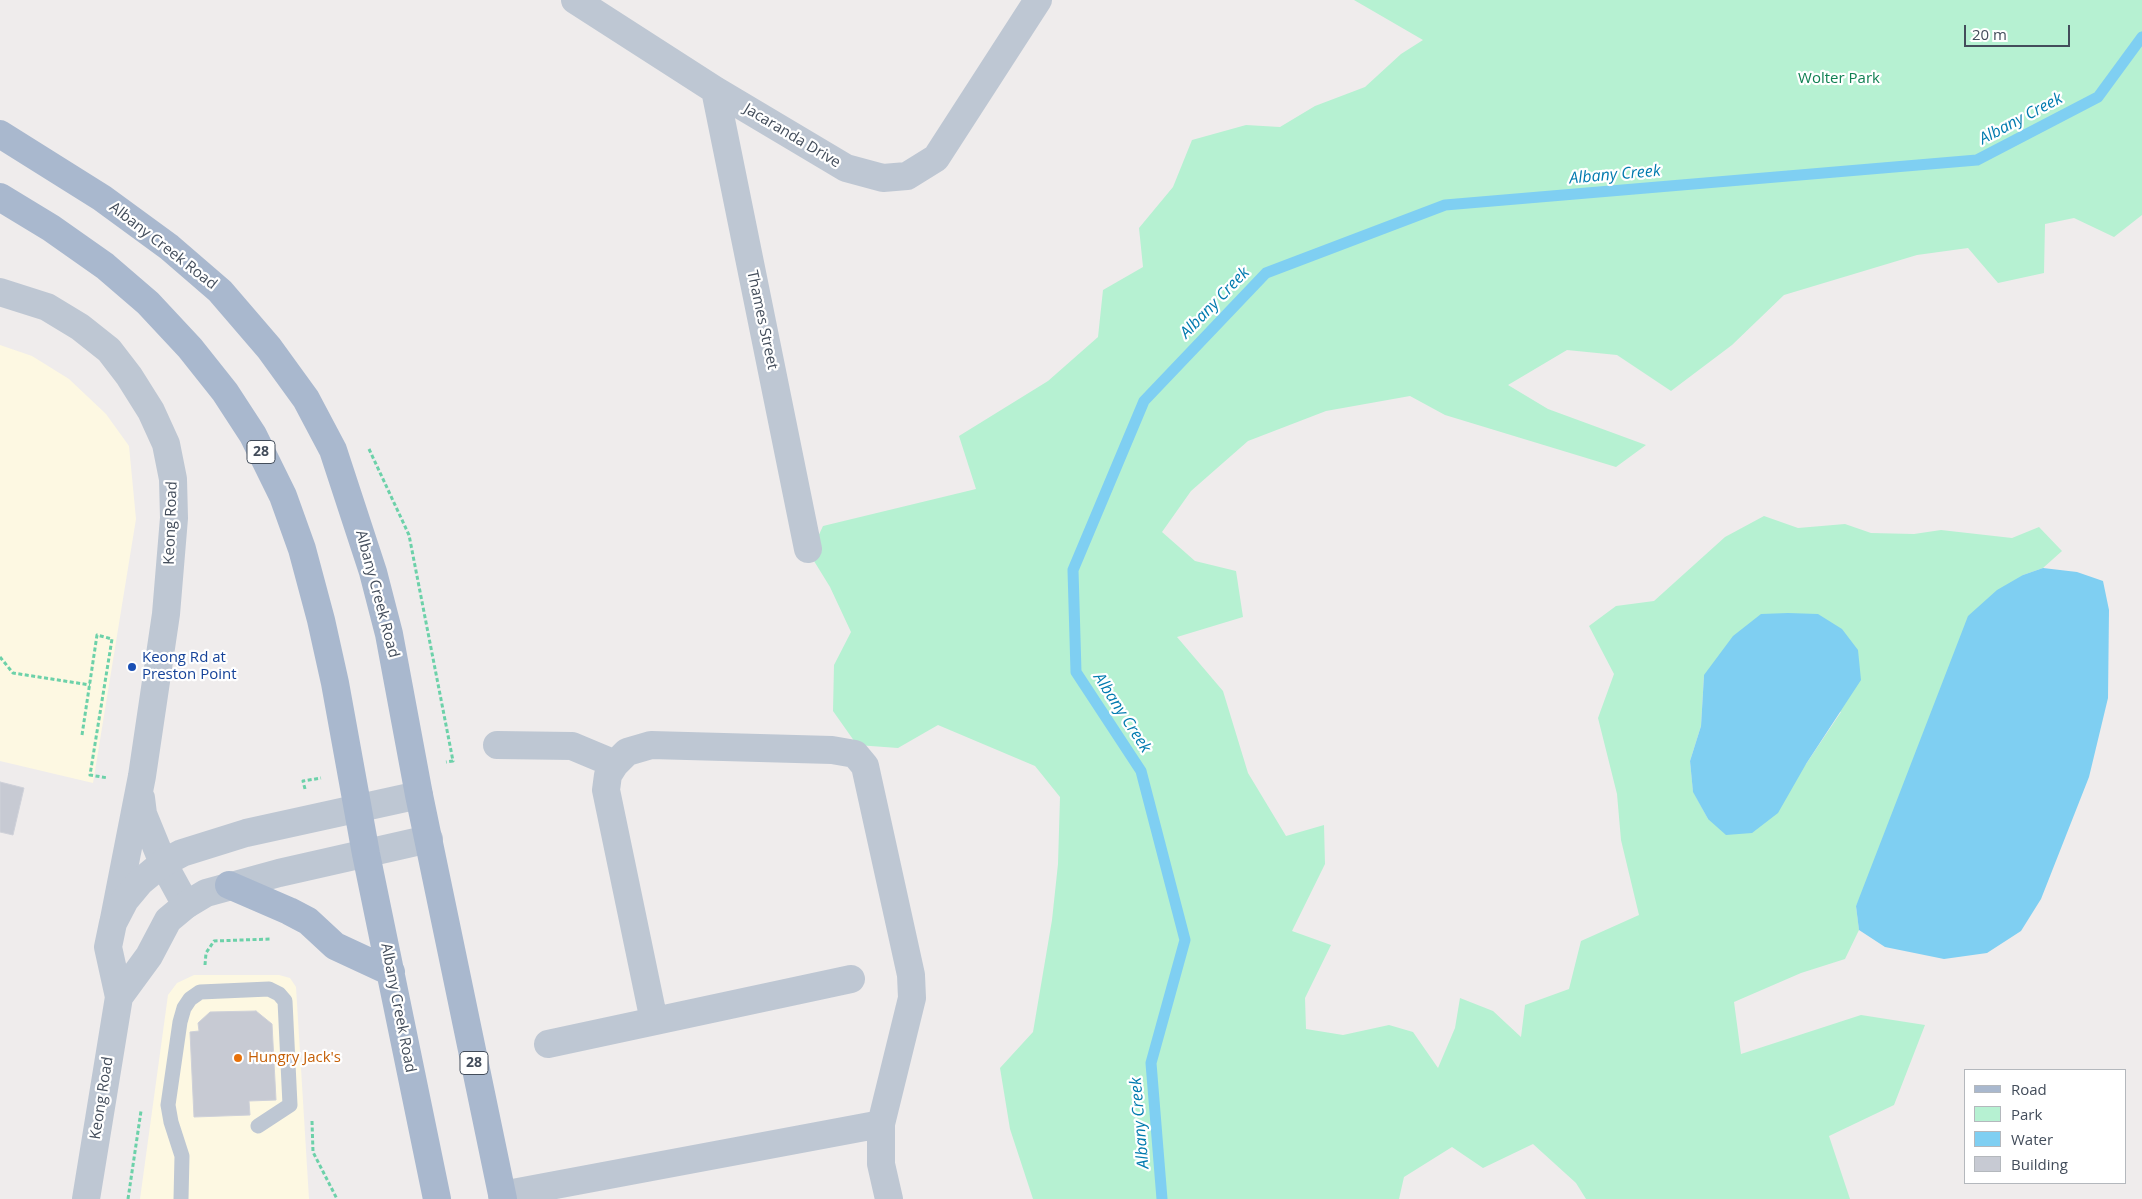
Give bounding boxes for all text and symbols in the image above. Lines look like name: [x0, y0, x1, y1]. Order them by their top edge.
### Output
scale bar: [1967, 15, 2073, 47]
text: 20 m: [1972, 24, 2007, 44]
park label: Wolter Park: [1798, 70, 1880, 88]
water label: Albany Creek: [1976, 89, 2066, 149]
street label: Jacaranda Drive: [740, 100, 844, 172]
water label: Albany Creek: [1569, 161, 1661, 189]
street label: Albany Creek Road: [106, 198, 220, 294]
water label: Albany Creek: [1176, 263, 1254, 343]
street label: Thames Street: [743, 269, 781, 371]
road number: 28: [247, 441, 275, 464]
street label: Keong Road: [161, 481, 181, 565]
street label: Albany Creek Road: [351, 528, 403, 660]
place label: Keong Rd at Preston Point: [142, 649, 237, 684]
marker: Keong Rd at Preston Point: [126, 661, 138, 673]
water label: Albany Creek: [1089, 669, 1155, 757]
street label: Albany Creek Road: [377, 942, 419, 1074]
place label: Hungry Jack's: [248, 1049, 341, 1067]
marker: Hungry Jack's: [232, 1052, 244, 1064]
road number: 28: [460, 1052, 488, 1074]
street label: Keong Road: [87, 1055, 117, 1141]
legend: [1964, 1069, 2127, 1184]
water label: Albany Creek: [1126, 1077, 1154, 1169]
text: Road: [2011, 1079, 2047, 1099]
text: Park: [2011, 1104, 2042, 1124]
text: Water: [2011, 1129, 2053, 1149]
text: Building: [2011, 1154, 2068, 1174]

